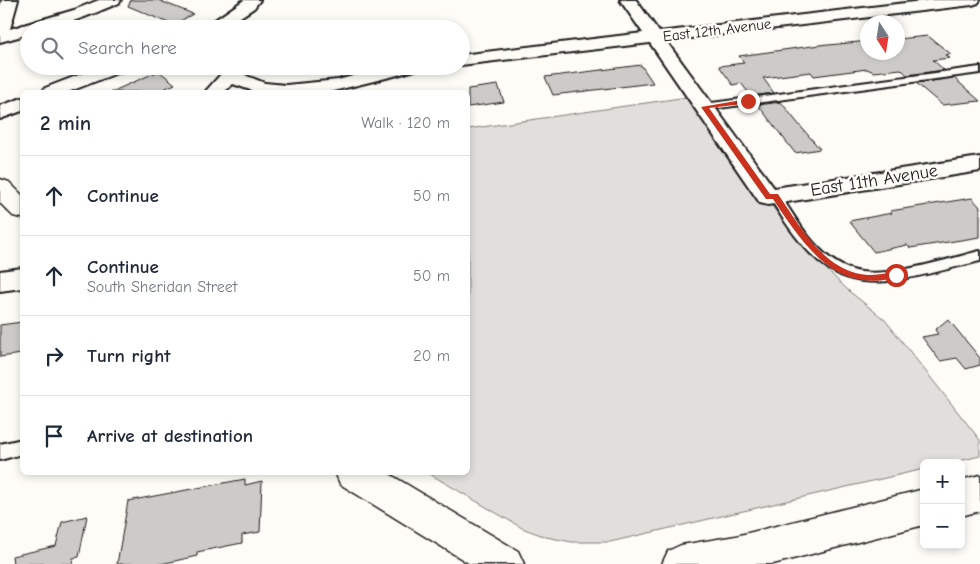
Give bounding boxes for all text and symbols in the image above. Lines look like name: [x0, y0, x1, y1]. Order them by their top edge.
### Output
street label: East 12th Avenue: [662, 14, 773, 46]
north arrow: [860, 15, 905, 60]
search box: [20, 20, 470, 75]
icon: search: [38, 34, 66, 62]
text: Search here: [78, 37, 177, 59]
route end: [737, 90, 760, 113]
text: 2 min: [40, 111, 91, 135]
text: Walk · 120 m: [361, 114, 450, 132]
street label: East 11th Avenue: [809, 160, 939, 201]
icon: ahead: [40, 182, 68, 210]
text: Continue: [87, 185, 159, 207]
text: 50 m: [413, 187, 450, 205]
text: Continue: [87, 256, 159, 278]
icon: ahead: [40, 262, 68, 290]
route start: [885, 264, 908, 287]
text: 50 m: [413, 267, 450, 285]
text: South Sheridan Street: [87, 278, 237, 296]
icon: right: [40, 342, 68, 370]
text: Turn right: [87, 345, 171, 367]
text: 20 m: [413, 347, 450, 365]
icon: arrive: [40, 422, 68, 450]
text: Arrive at destination: [87, 425, 253, 447]
map controls: [920, 459, 965, 549]
button: +: [920, 459, 965, 504]
button: −: [920, 504, 965, 549]

